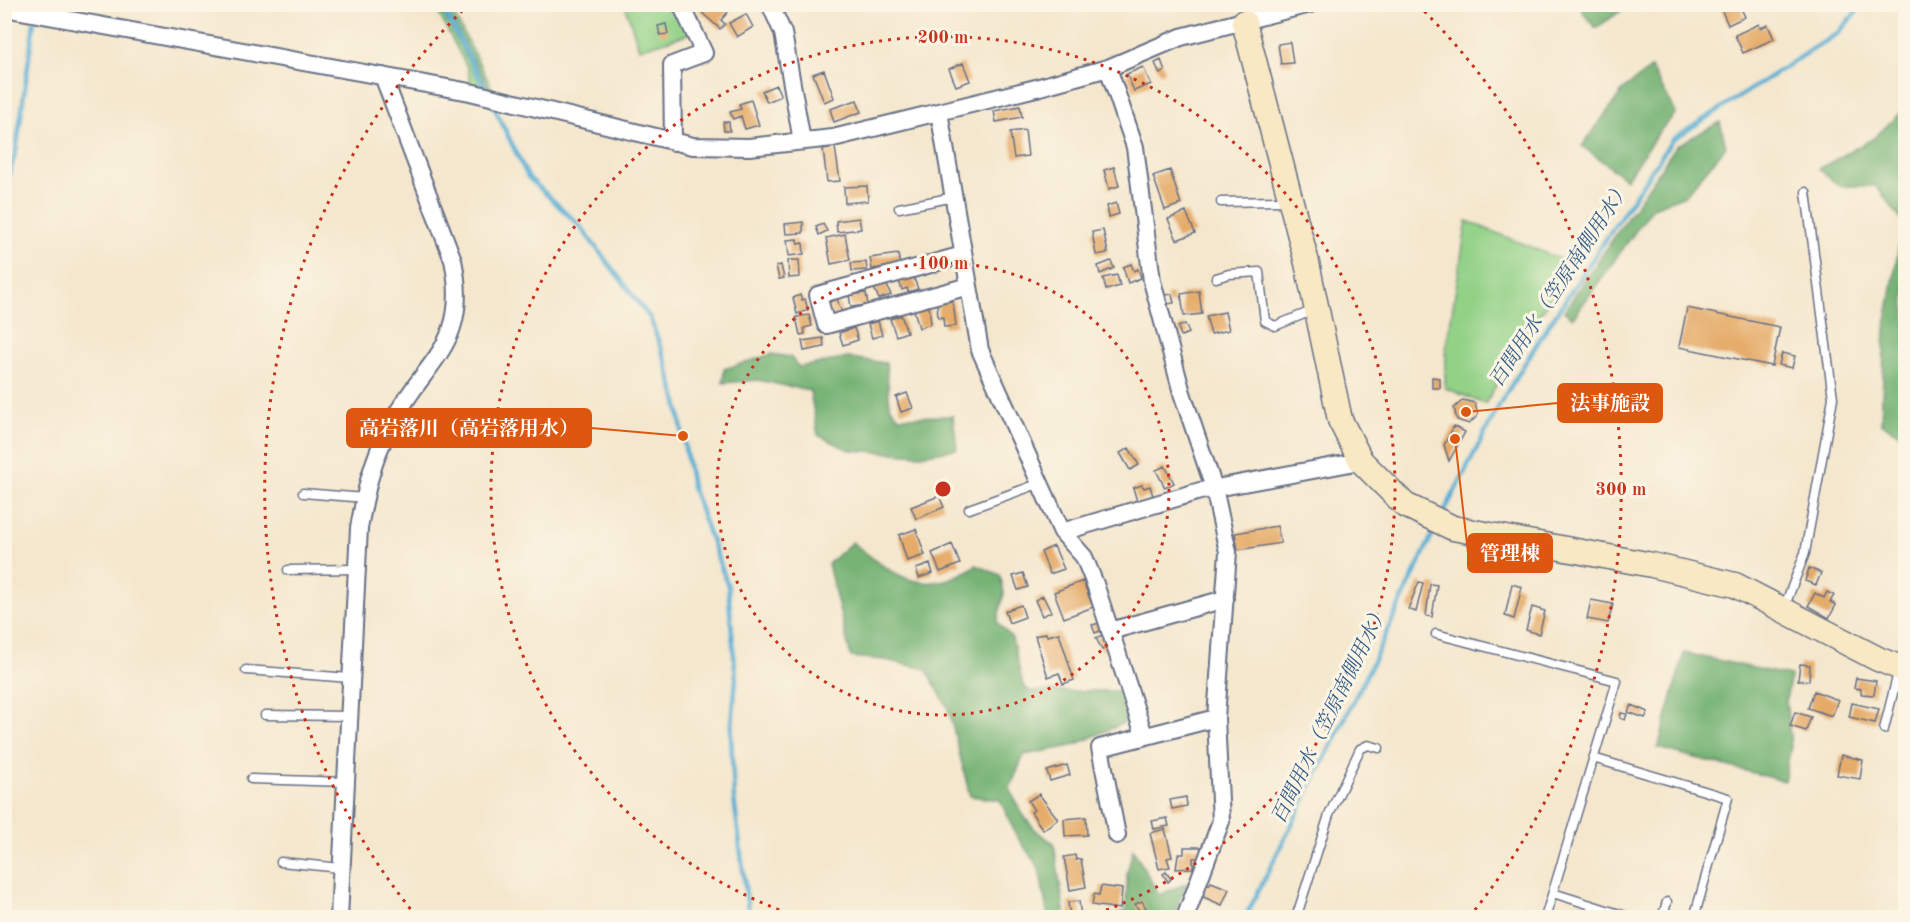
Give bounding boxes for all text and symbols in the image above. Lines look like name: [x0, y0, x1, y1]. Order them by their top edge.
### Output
text: 200 m: [918, 29, 968, 47]
water label: 百間用水（笠原南側用水）: [1485, 178, 1634, 391]
text: 100 m: [918, 255, 968, 273]
callout: 法事施設: [1558, 384, 1662, 422]
text: 法事施設: [1570, 392, 1650, 415]
callout: 高岩落川（高岩落用水）: [347, 409, 591, 447]
text: 高岩落川（高岩落用水）: [359, 417, 579, 440]
centre of rings: [933, 479, 953, 499]
text: 300 m: [1596, 481, 1646, 499]
callout: 管理棟: [1468, 534, 1552, 572]
text: 管理棟: [1480, 542, 1540, 565]
water label: 百間用水（笠原南側用水）: [1267, 602, 1392, 827]

